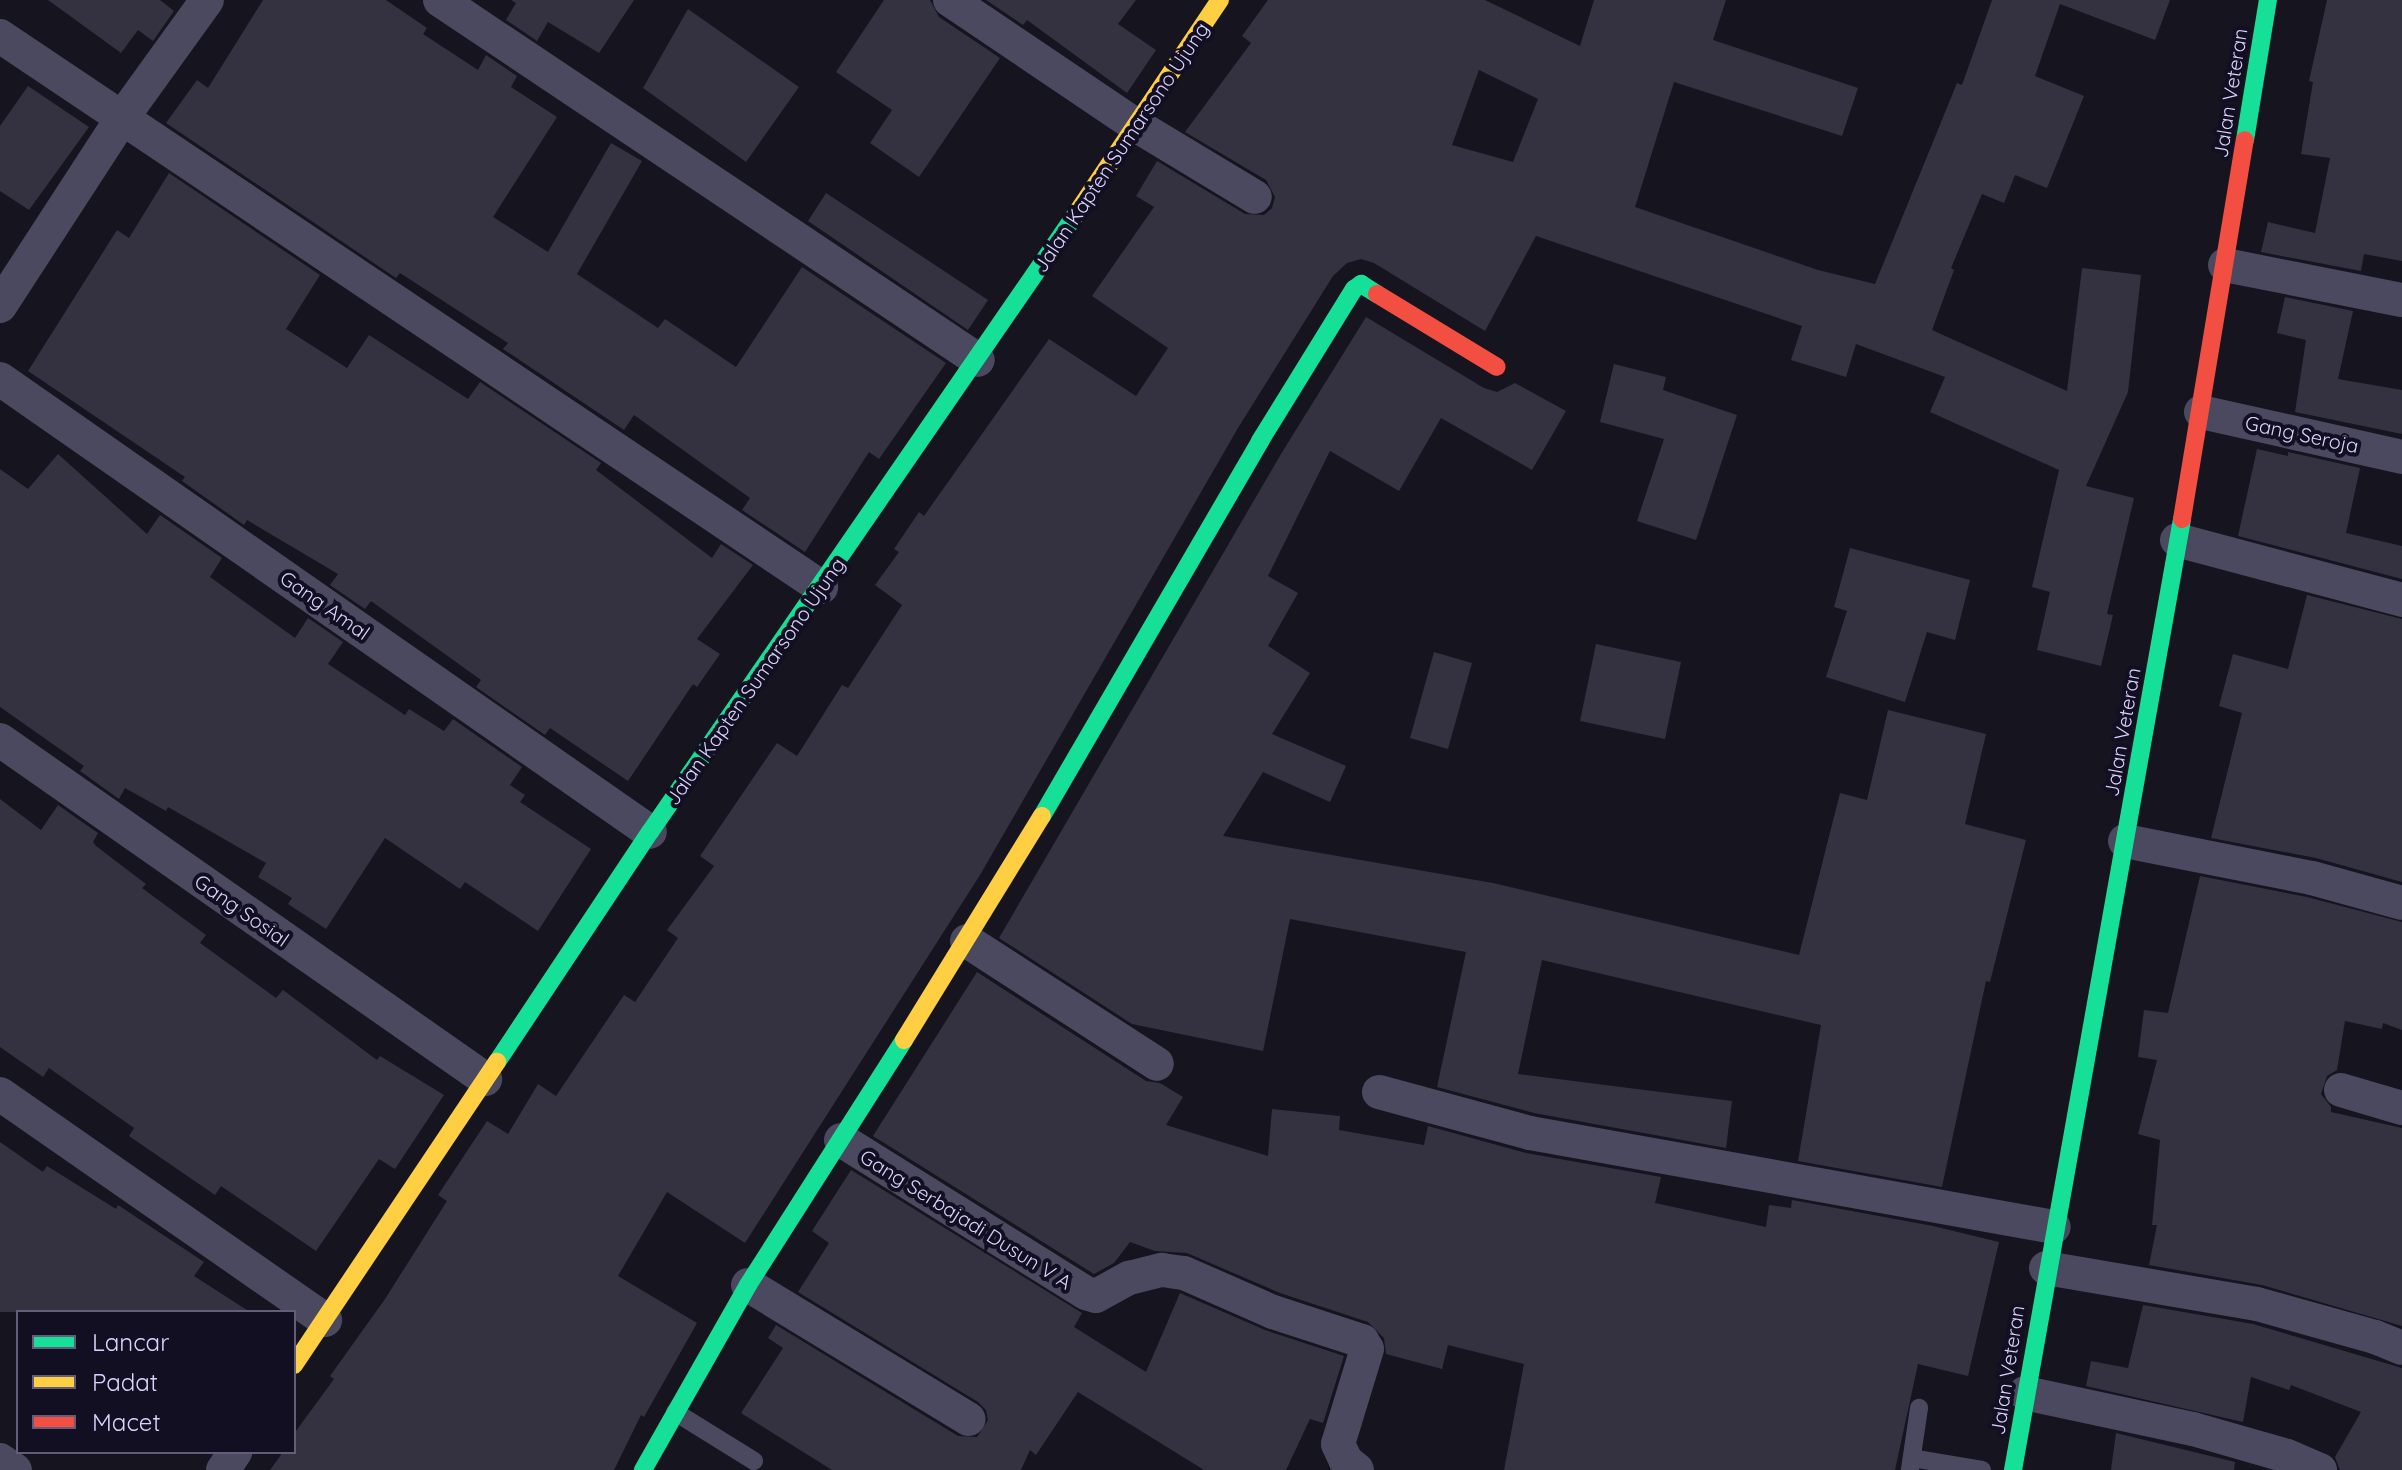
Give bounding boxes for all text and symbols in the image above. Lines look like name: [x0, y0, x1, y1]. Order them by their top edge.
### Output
street label: Jalan Kapten Sumarsono Ujung: [1028, 17, 1214, 277]
street label: Jalan Veteran: [2208, 27, 2252, 159]
street label: Gang Seroja: [2243, 410, 2361, 458]
street label: Jalan Kapten Sumarsono Ujung: [660, 553, 850, 809]
street label: Gang Amal: [276, 565, 374, 645]
street label: Jalan Veteran: [2099, 666, 2145, 798]
street label: Gang Sosial: [190, 869, 294, 951]
street label: Gang Serbajadi Dusun V A: [856, 1144, 1076, 1294]
street label: Jalan Veteran: [1985, 1304, 2029, 1436]
legend: [16, 1310, 296, 1454]
text: Lancar: [92, 1327, 169, 1357]
text: Padat: [92, 1367, 158, 1397]
text: Macet: [92, 1407, 161, 1437]

